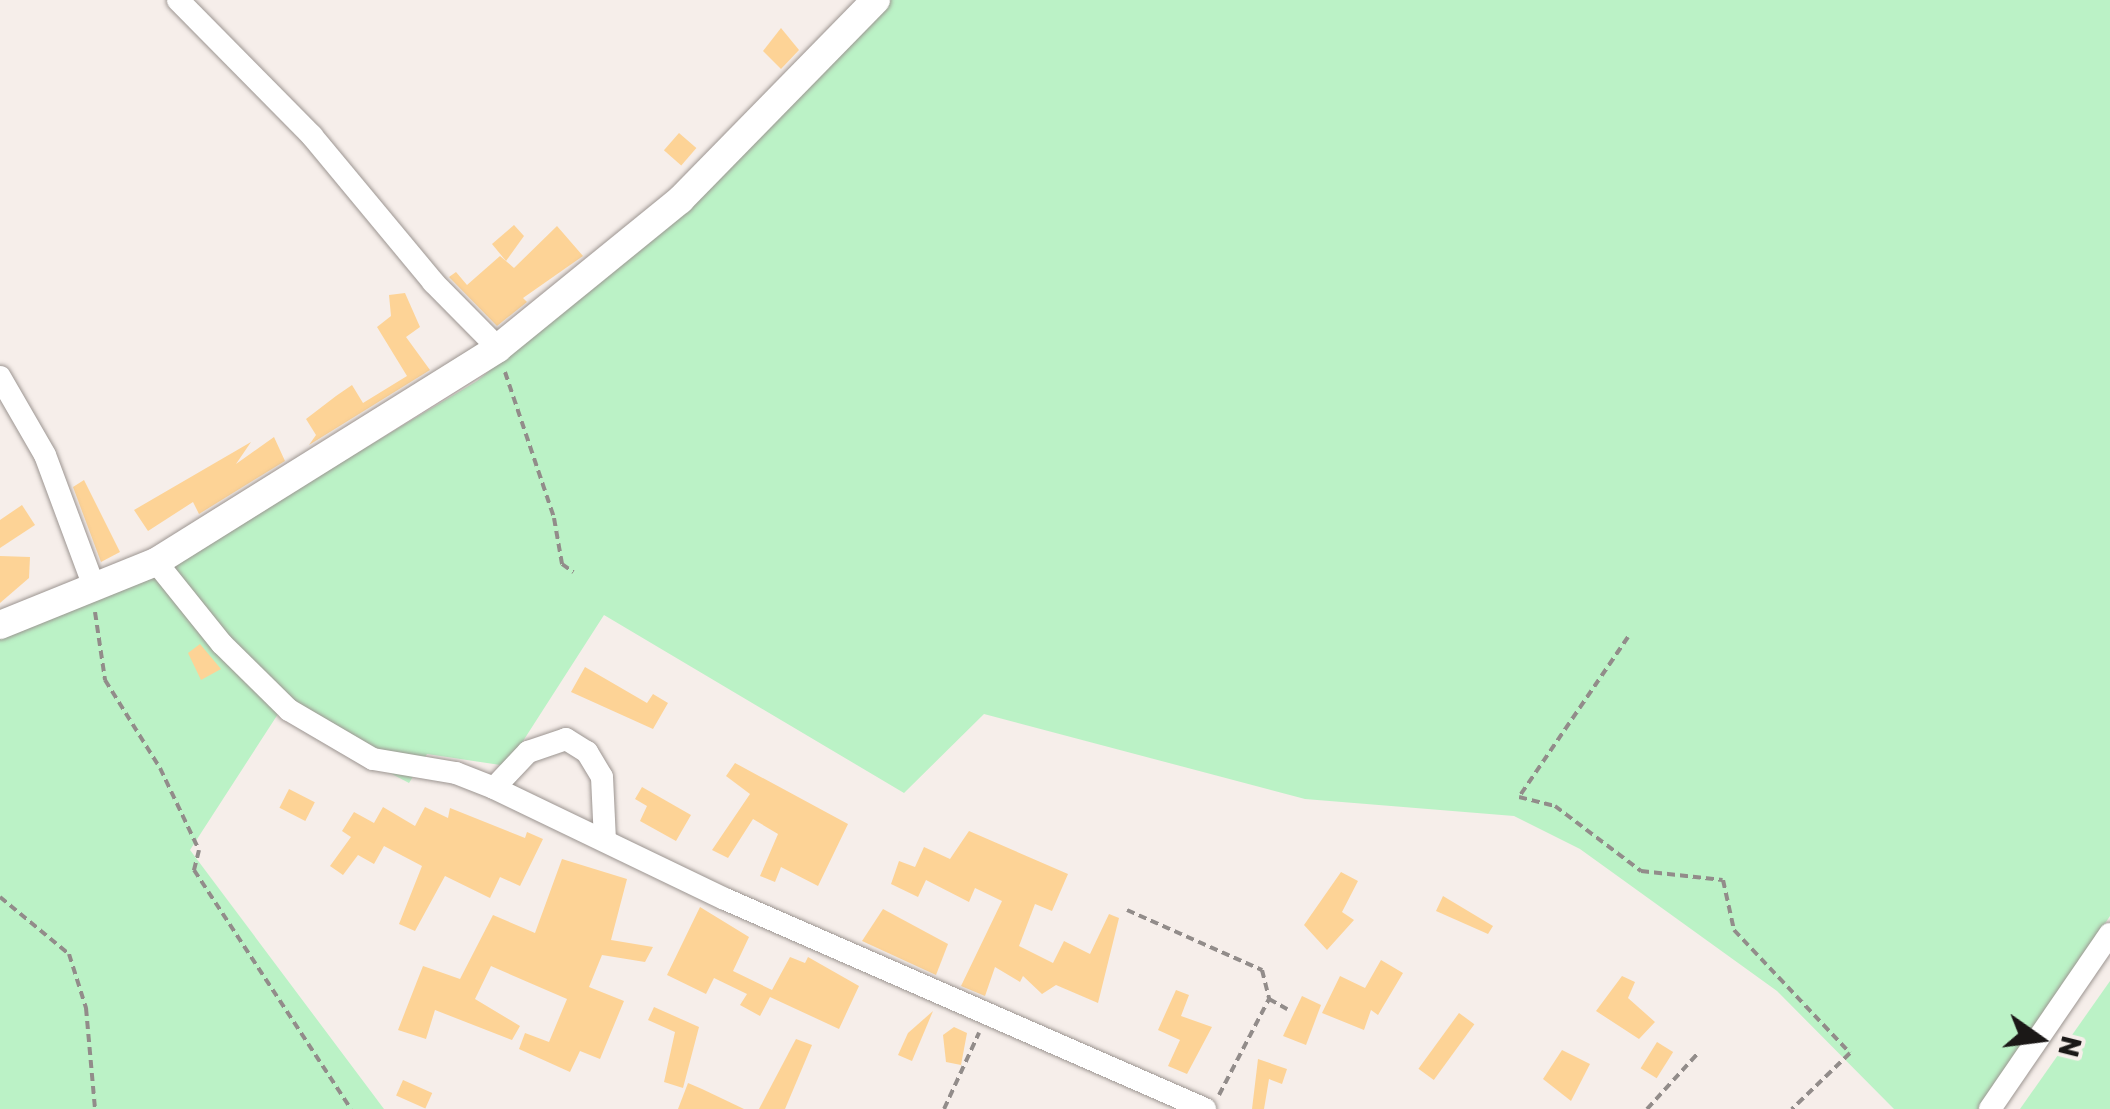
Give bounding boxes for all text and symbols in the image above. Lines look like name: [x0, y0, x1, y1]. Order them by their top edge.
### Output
north arrow: [1990, 989, 2090, 1089]
text: N: [2051, 1033, 2088, 1060]

